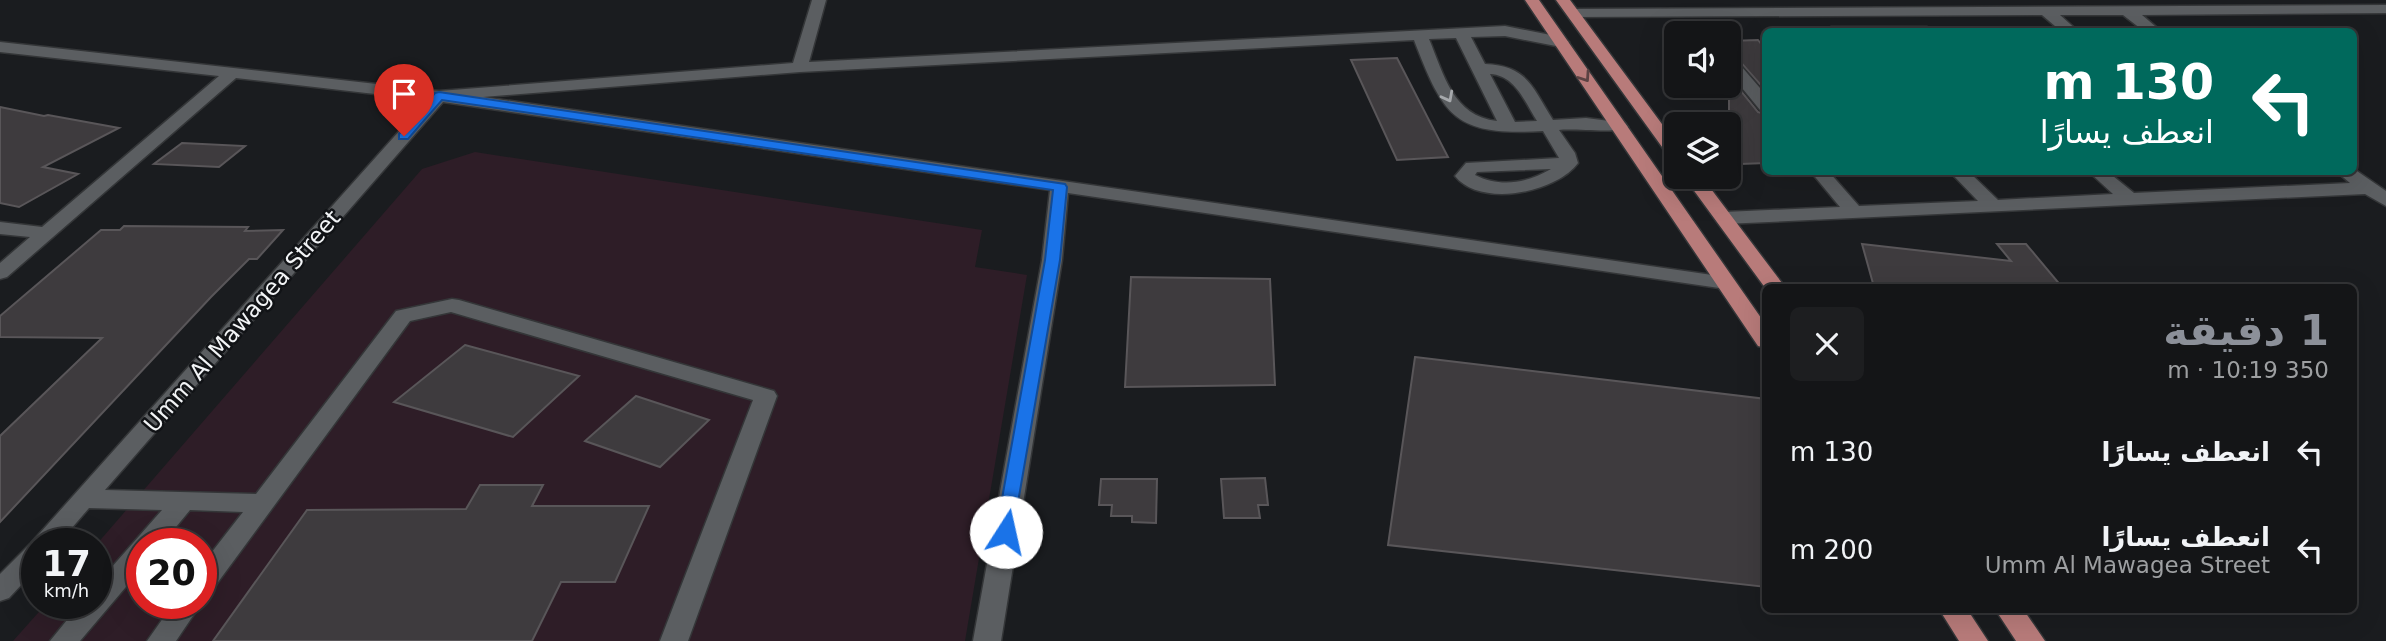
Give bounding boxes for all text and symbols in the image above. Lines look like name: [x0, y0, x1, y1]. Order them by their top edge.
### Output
map controls: [1664, 21, 1741, 189]
button: sound: [1664, 21, 1741, 98]
text: 130 m: [2044, 54, 2214, 111]
icon: left: [2238, 56, 2329, 147]
pin: [374, 64, 434, 136]
one-way arrow: [1576, 69, 1589, 82]
icon: arrive: [385, 75, 423, 113]
one-way arrow: [1440, 89, 1454, 102]
button: layers: [1664, 112, 1741, 189]
text: انعطف يسارًا: [2040, 113, 2214, 151]
street label: Umm Al Mawagea Street: [139, 205, 345, 437]
text: 1 دقيقة: [2163, 306, 2329, 355]
button: close: [1790, 307, 1864, 381]
text: 350 m · 10:19: [2167, 357, 2329, 383]
icon: left: [2291, 433, 2329, 471]
text: 130 m: [1790, 437, 1873, 467]
text: انعطف يسارًا: [2101, 437, 2270, 467]
position arrow: [969, 495, 1043, 569]
text: انعطف يسارًا: [2101, 522, 2270, 552]
speed limit sign: 20: [126, 528, 217, 619]
icon: left: [2291, 531, 2329, 569]
text: 200 m: [1790, 535, 1873, 565]
text: 17: [42, 544, 91, 584]
text: Umm Al Mawagea Street: [1985, 552, 2270, 578]
text: km/h: [44, 580, 89, 601]

